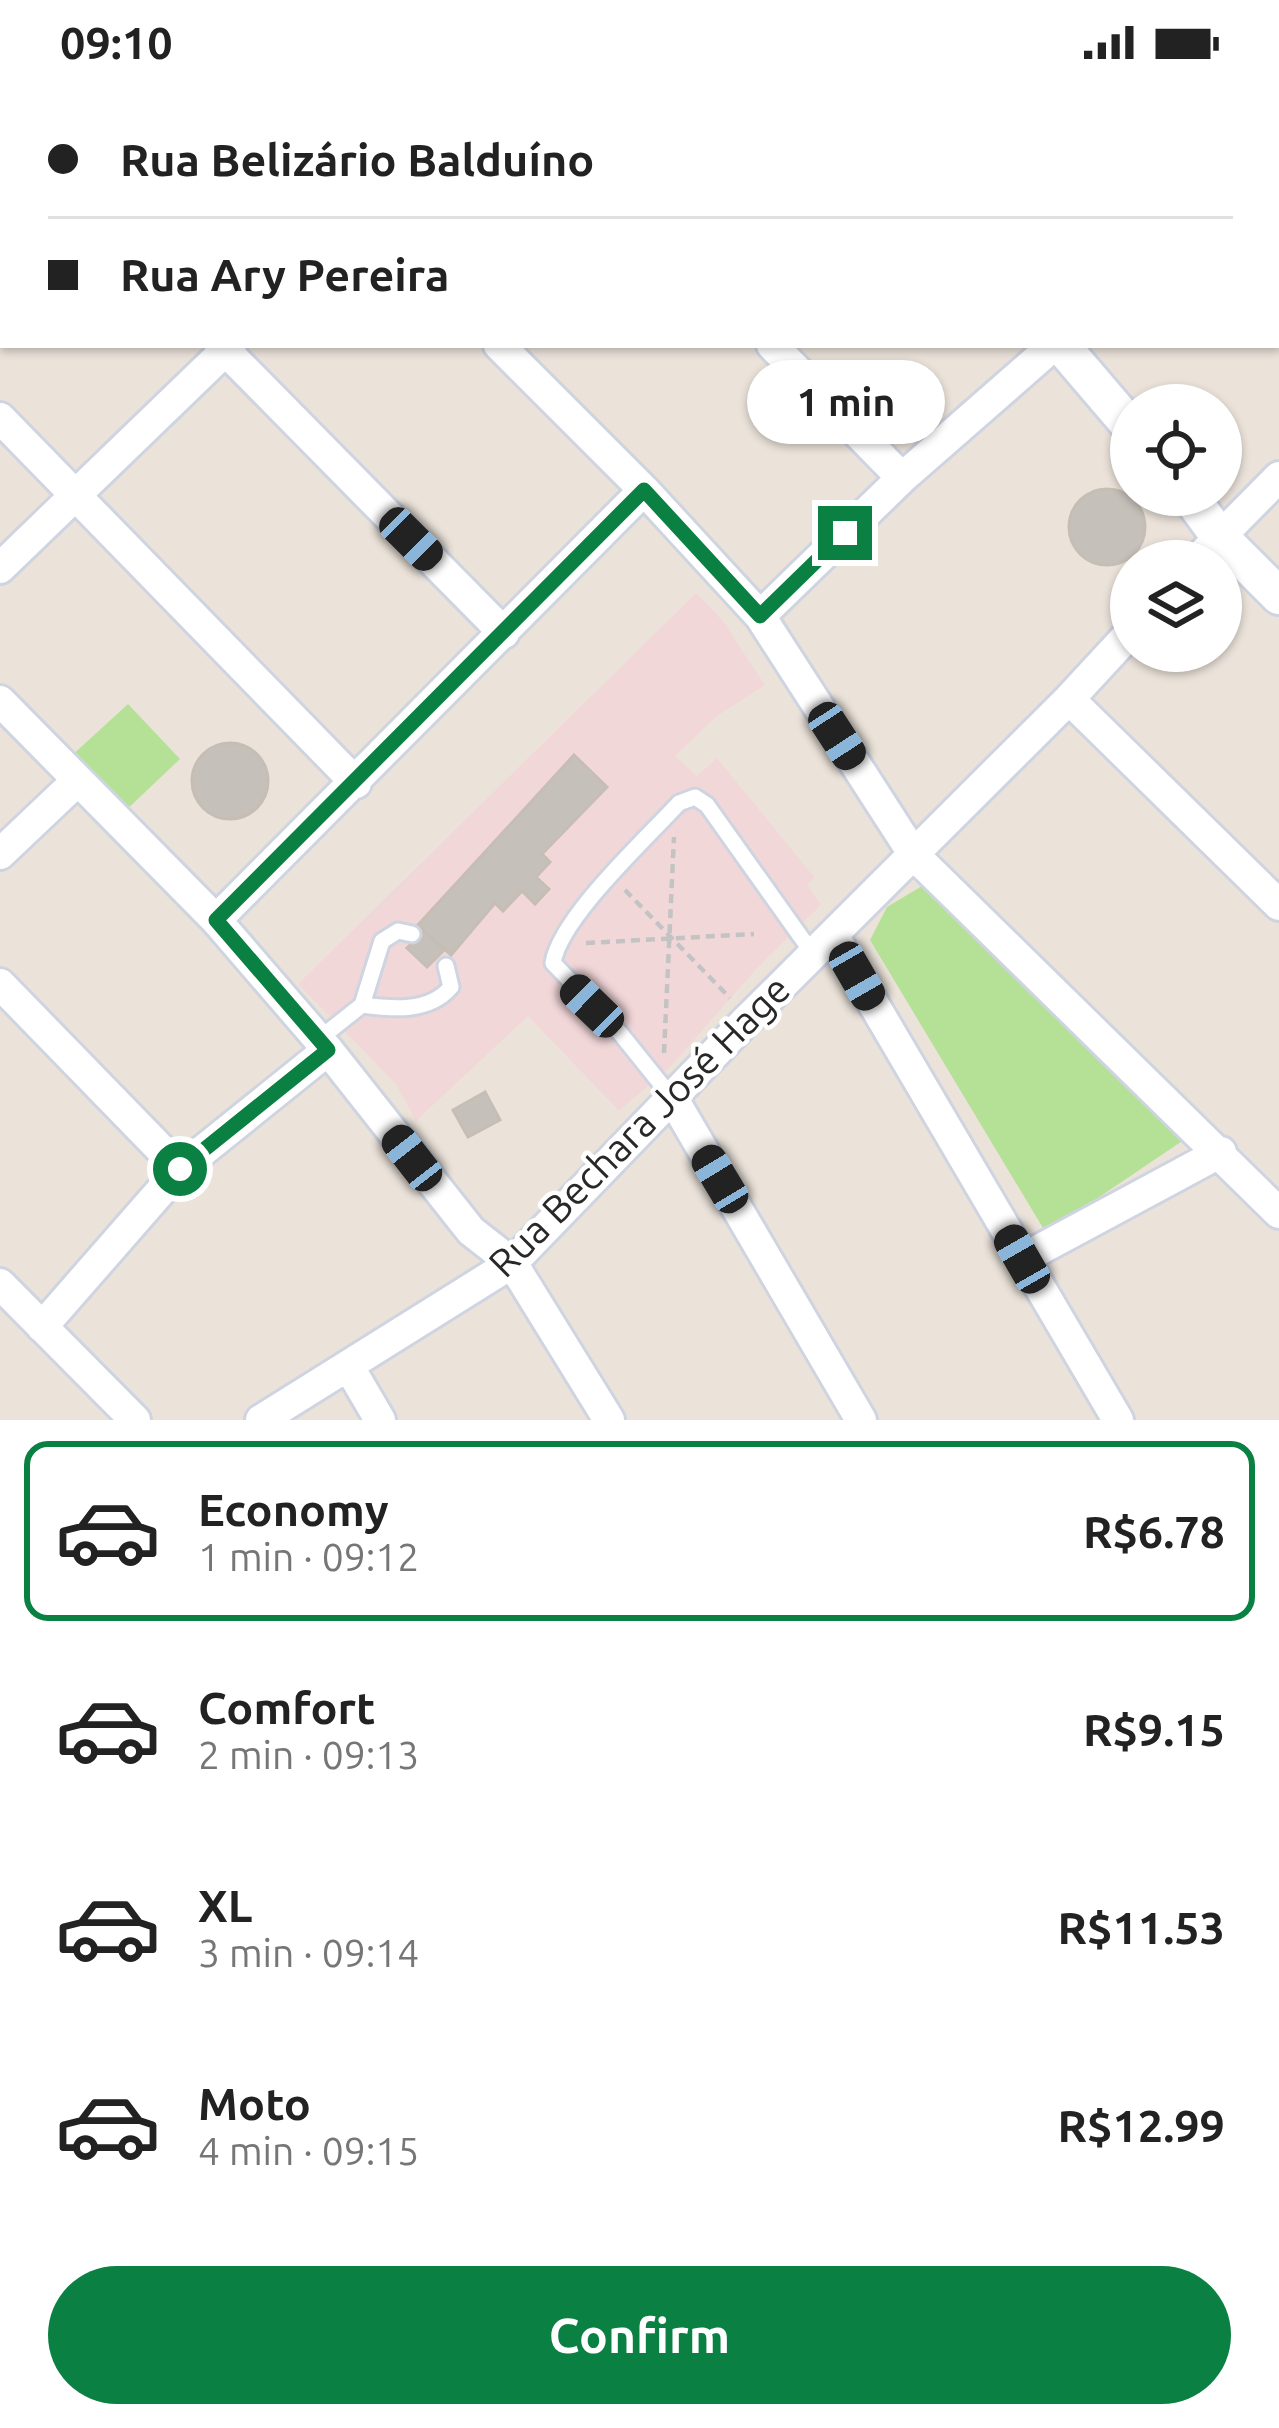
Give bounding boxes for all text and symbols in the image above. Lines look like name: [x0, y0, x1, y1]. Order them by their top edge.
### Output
text: 09:10: [60, 17, 173, 68]
text: Rua Belizário Balduíno: [120, 134, 594, 185]
text: Rua Ary Pereira: [120, 249, 449, 300]
callout: 1 min: [746, 359, 944, 443]
text: 1 min: [797, 380, 895, 423]
map controls: [1110, 384, 1242, 672]
button: locate: [1110, 384, 1242, 516]
car: [373, 501, 449, 577]
route end: [818, 506, 872, 560]
button: layers: [1110, 540, 1242, 672]
car: [802, 696, 872, 776]
car: [823, 936, 891, 1016]
street label: Rua Bechara José Hage: [480, 967, 798, 1285]
car: [554, 968, 630, 1044]
car: [376, 1119, 448, 1197]
car: [686, 1139, 754, 1219]
route start: [153, 1142, 207, 1196]
car: [988, 1219, 1056, 1299]
icon: car: [54, 1477, 162, 1585]
text: Economy: [198, 1484, 389, 1535]
text: R$6.78: [1083, 1506, 1225, 1557]
text: 1 min · 09:12: [198, 1535, 419, 1578]
icon: car: [54, 1675, 162, 1783]
text: Comfort: [198, 1682, 375, 1733]
text: R$9.15: [1083, 1704, 1225, 1755]
text: 2 min · 09:13: [198, 1733, 419, 1776]
icon: car: [54, 1873, 162, 1981]
text: XL: [198, 1880, 252, 1931]
text: R$11.53: [1058, 1902, 1225, 1953]
text: 3 min · 09:14: [198, 1931, 419, 1974]
icon: car: [54, 2071, 162, 2179]
text: Moto: [198, 2078, 311, 2129]
text: R$12.99: [1058, 2100, 1225, 2151]
text: 4 min · 09:15: [198, 2129, 419, 2172]
button: Confirm: [48, 2266, 1231, 2404]

